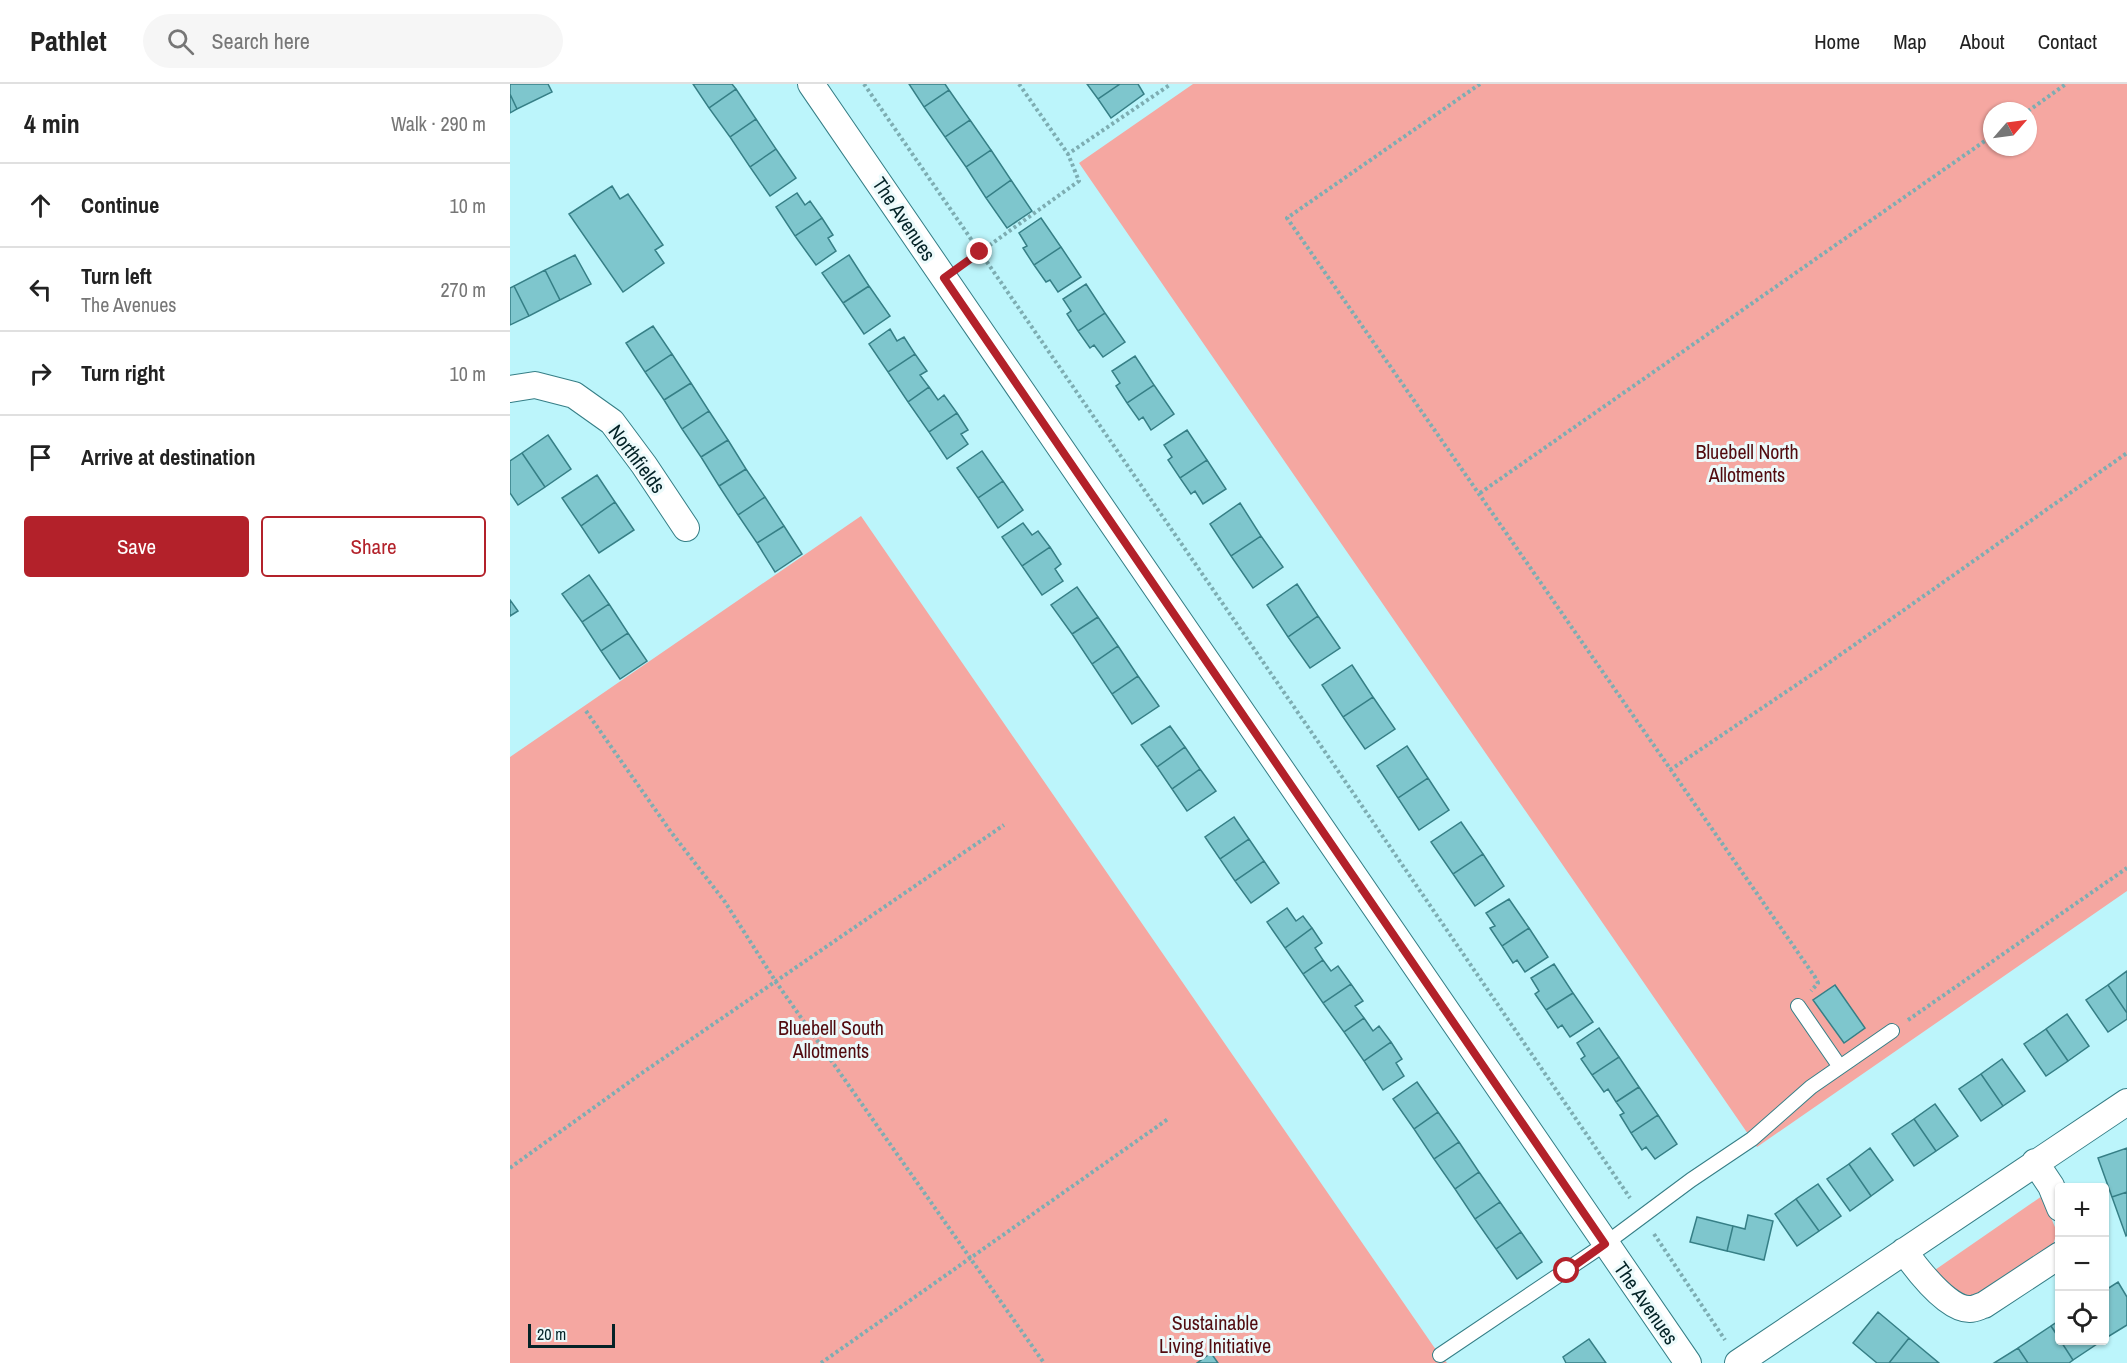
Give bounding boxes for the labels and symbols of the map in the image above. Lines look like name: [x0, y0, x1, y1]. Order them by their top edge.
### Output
north arrow: [1983, 102, 2037, 156]
street label: The Avenues: [867, 172, 942, 266]
route end: [966, 238, 992, 264]
street label: Northfields: [603, 419, 672, 498]
park label: Bluebell North Allotments: [1696, 438, 1799, 488]
park label: Bluebell South Allotments: [778, 1014, 884, 1064]
street label: The Avenues: [1608, 1256, 1685, 1350]
route start: [1553, 1257, 1579, 1283]
park label: Sustainable Living Initiative: [1159, 1309, 1271, 1359]
scale bar: [528, 1321, 615, 1348]

